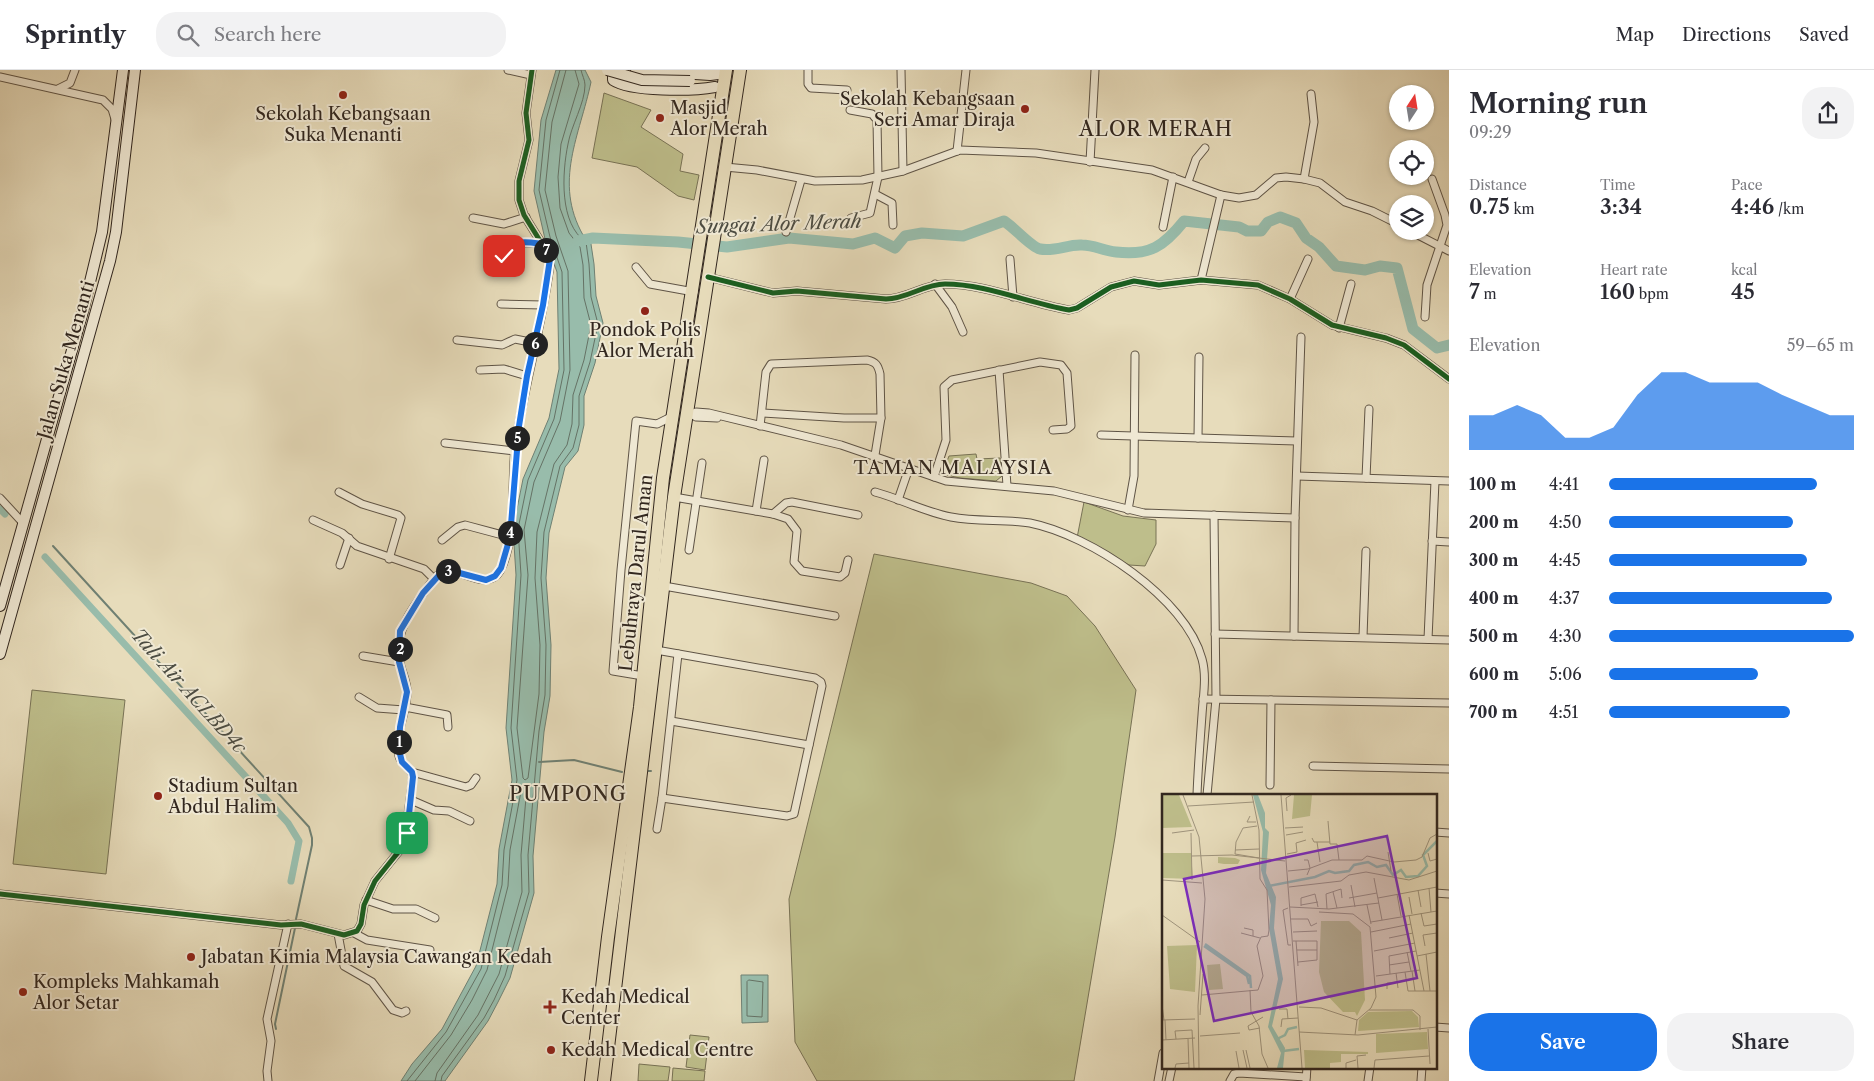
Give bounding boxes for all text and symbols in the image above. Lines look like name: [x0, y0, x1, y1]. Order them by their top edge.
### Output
search box: [156, 12, 506, 57]
text: Sprintly: [25, 20, 126, 49]
icon: search: [174, 21, 202, 49]
text: Search here: [214, 23, 321, 46]
text: Map: [1615, 24, 1654, 46]
text: Directions: [1682, 24, 1771, 46]
text: Saved: [1799, 24, 1849, 46]
north arrow: [1389, 85, 1434, 130]
map controls: [1389, 85, 1434, 240]
text: Morning run: [1469, 86, 1648, 120]
button: share: [1802, 87, 1854, 139]
place label: Sekolah Kebangsaan Seri Amar Diraja: [840, 88, 1015, 131]
marker: Sekolah Kebangsaan Suka Menanti: [337, 89, 349, 101]
place label: Masjid Alor Merah: [669, 97, 768, 140]
place label: Sekolah Kebangsaan Suka Menanti: [255, 103, 431, 146]
marker: Sekolah Kebangsaan Seri Amar Diraja: [1019, 103, 1031, 115]
marker: Masjid Alor Merah: [654, 112, 666, 124]
district label: ALOR MERAH: [1078, 117, 1233, 141]
text: 09:29: [1469, 122, 1512, 142]
button: locate: [1389, 140, 1434, 185]
text: Distance: [1469, 176, 1527, 194]
text: Time: [1600, 176, 1635, 194]
text: Pace: [1731, 176, 1763, 194]
text: 0.75: [1469, 194, 1510, 219]
text: 3:34: [1600, 194, 1642, 219]
text: 4:46: [1731, 194, 1774, 219]
button: layers: [1389, 195, 1434, 240]
text: km: [1510, 200, 1535, 218]
text: /km: [1774, 200, 1804, 218]
water label: Sungai Alor Merah: [695, 210, 862, 238]
pin: [483, 235, 525, 277]
pin: 7: [534, 238, 558, 262]
text: 7: [543, 241, 550, 259]
icon: check: [490, 242, 518, 270]
text: Elevation: [1469, 261, 1532, 279]
text: Heart rate: [1600, 261, 1667, 279]
text: kcal: [1731, 261, 1757, 279]
street label: Jalan Suka Menanti: [32, 278, 99, 445]
text: 7: [1469, 279, 1480, 304]
text: 160: [1600, 279, 1635, 304]
text: 45: [1731, 279, 1755, 304]
text: m: [1480, 285, 1497, 303]
text: bpm: [1635, 285, 1669, 303]
marker: Pondok Polis Alor Merah: [639, 305, 651, 317]
place label: Pondok Polis Alor Merah: [589, 319, 701, 362]
pin: 6: [522, 332, 548, 356]
text: 6: [531, 335, 540, 353]
text: Elevation: [1469, 335, 1540, 355]
text: 59–65 m: [1787, 335, 1854, 355]
pin: 5: [504, 426, 530, 450]
text: 5: [514, 429, 521, 447]
district label: TAMAN MALAYSIA: [854, 456, 1053, 479]
street label: Lebuhraya Darul Aman: [615, 473, 657, 673]
text: 100 m: [1469, 474, 1516, 494]
text: 4:41: [1549, 474, 1579, 494]
text: 200 m: [1469, 512, 1519, 532]
text: 4:50: [1549, 512, 1582, 532]
pin: 4: [498, 520, 522, 546]
text: 4: [506, 524, 515, 542]
text: 300 m: [1469, 550, 1518, 570]
text: 4:45: [1549, 550, 1581, 570]
pin: 3: [436, 558, 460, 584]
text: 3: [445, 562, 452, 580]
text: 400 m: [1469, 588, 1519, 608]
text: 4:37: [1549, 588, 1579, 608]
water label: Tali Air ACLBD4c: [127, 624, 252, 759]
text: 500 m: [1469, 626, 1518, 646]
text: 4:30: [1549, 626, 1582, 646]
pin: 2: [388, 636, 412, 662]
text: 2: [396, 640, 405, 658]
text: 600 m: [1469, 664, 1519, 684]
text: 5:06: [1549, 664, 1582, 684]
text: 700 m: [1469, 702, 1518, 722]
text: 4:51: [1549, 702, 1578, 722]
pin: 1: [386, 730, 412, 754]
text: 1: [396, 733, 403, 751]
place label: Stadium Sultan Abdul Halim: [167, 775, 298, 818]
district label: PUMPONG: [509, 782, 627, 806]
marker: Stadium Sultan Abdul Halim: [152, 790, 164, 802]
inset map: [1162, 794, 1436, 1068]
pin: [386, 812, 428, 854]
icon: arrive: [393, 819, 421, 847]
place label: Jabatan Kimia Malaysia Cawangan Kedah: [198, 946, 552, 968]
marker: Jabatan Kimia Malaysia Cawangan Kedah: [185, 951, 197, 963]
place label: Kompleks Mahkamah Alor Setar: [32, 971, 220, 1014]
marker: Kompleks Mahkamah Alor Setar: [17, 986, 29, 998]
place label: Kedah Medical Center: [561, 986, 690, 1029]
marker: Kedah Medical Center: [543, 1000, 557, 1014]
button: Save: [1469, 1013, 1657, 1071]
button: Share: [1667, 1013, 1854, 1071]
place label: Kedah Medical Centre: [561, 1039, 754, 1061]
marker: Kedah Medical Centre: [545, 1044, 557, 1056]

